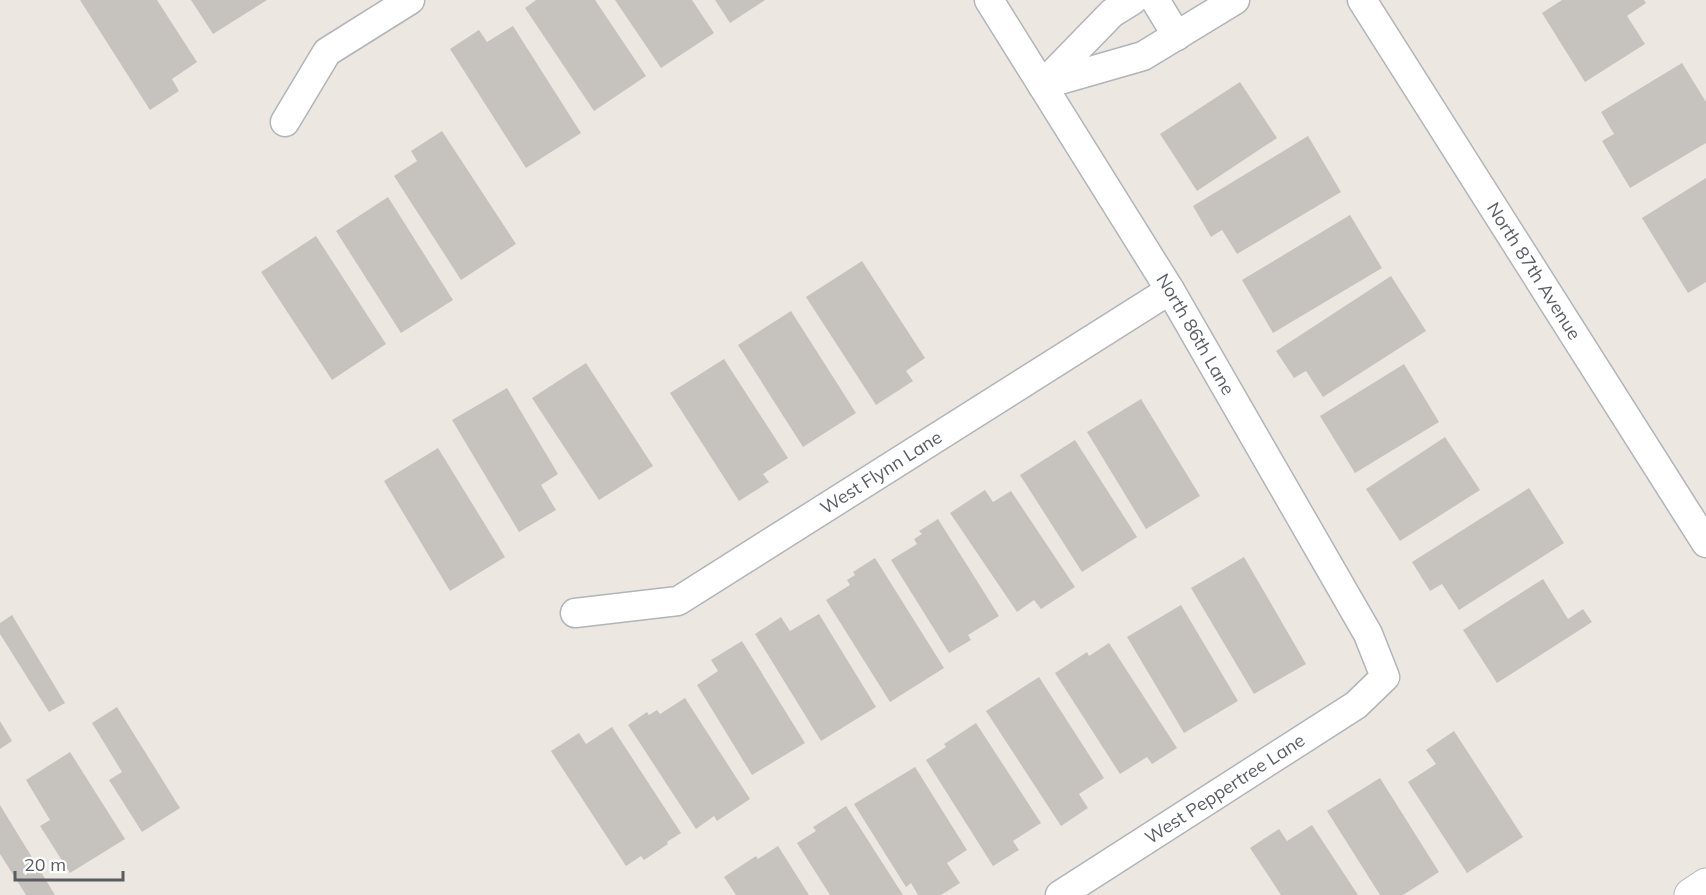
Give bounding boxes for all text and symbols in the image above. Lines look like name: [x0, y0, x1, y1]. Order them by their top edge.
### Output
street label: North 87th Avenue: [1482, 198, 1586, 344]
street label: North 86th Lane: [1152, 269, 1240, 399]
street label: West Flynn Lane: [816, 425, 946, 519]
street label: West Peppertree Lane: [1140, 728, 1309, 849]
scale bar: [15, 844, 123, 882]
text: 20 m: [24, 853, 66, 876]

